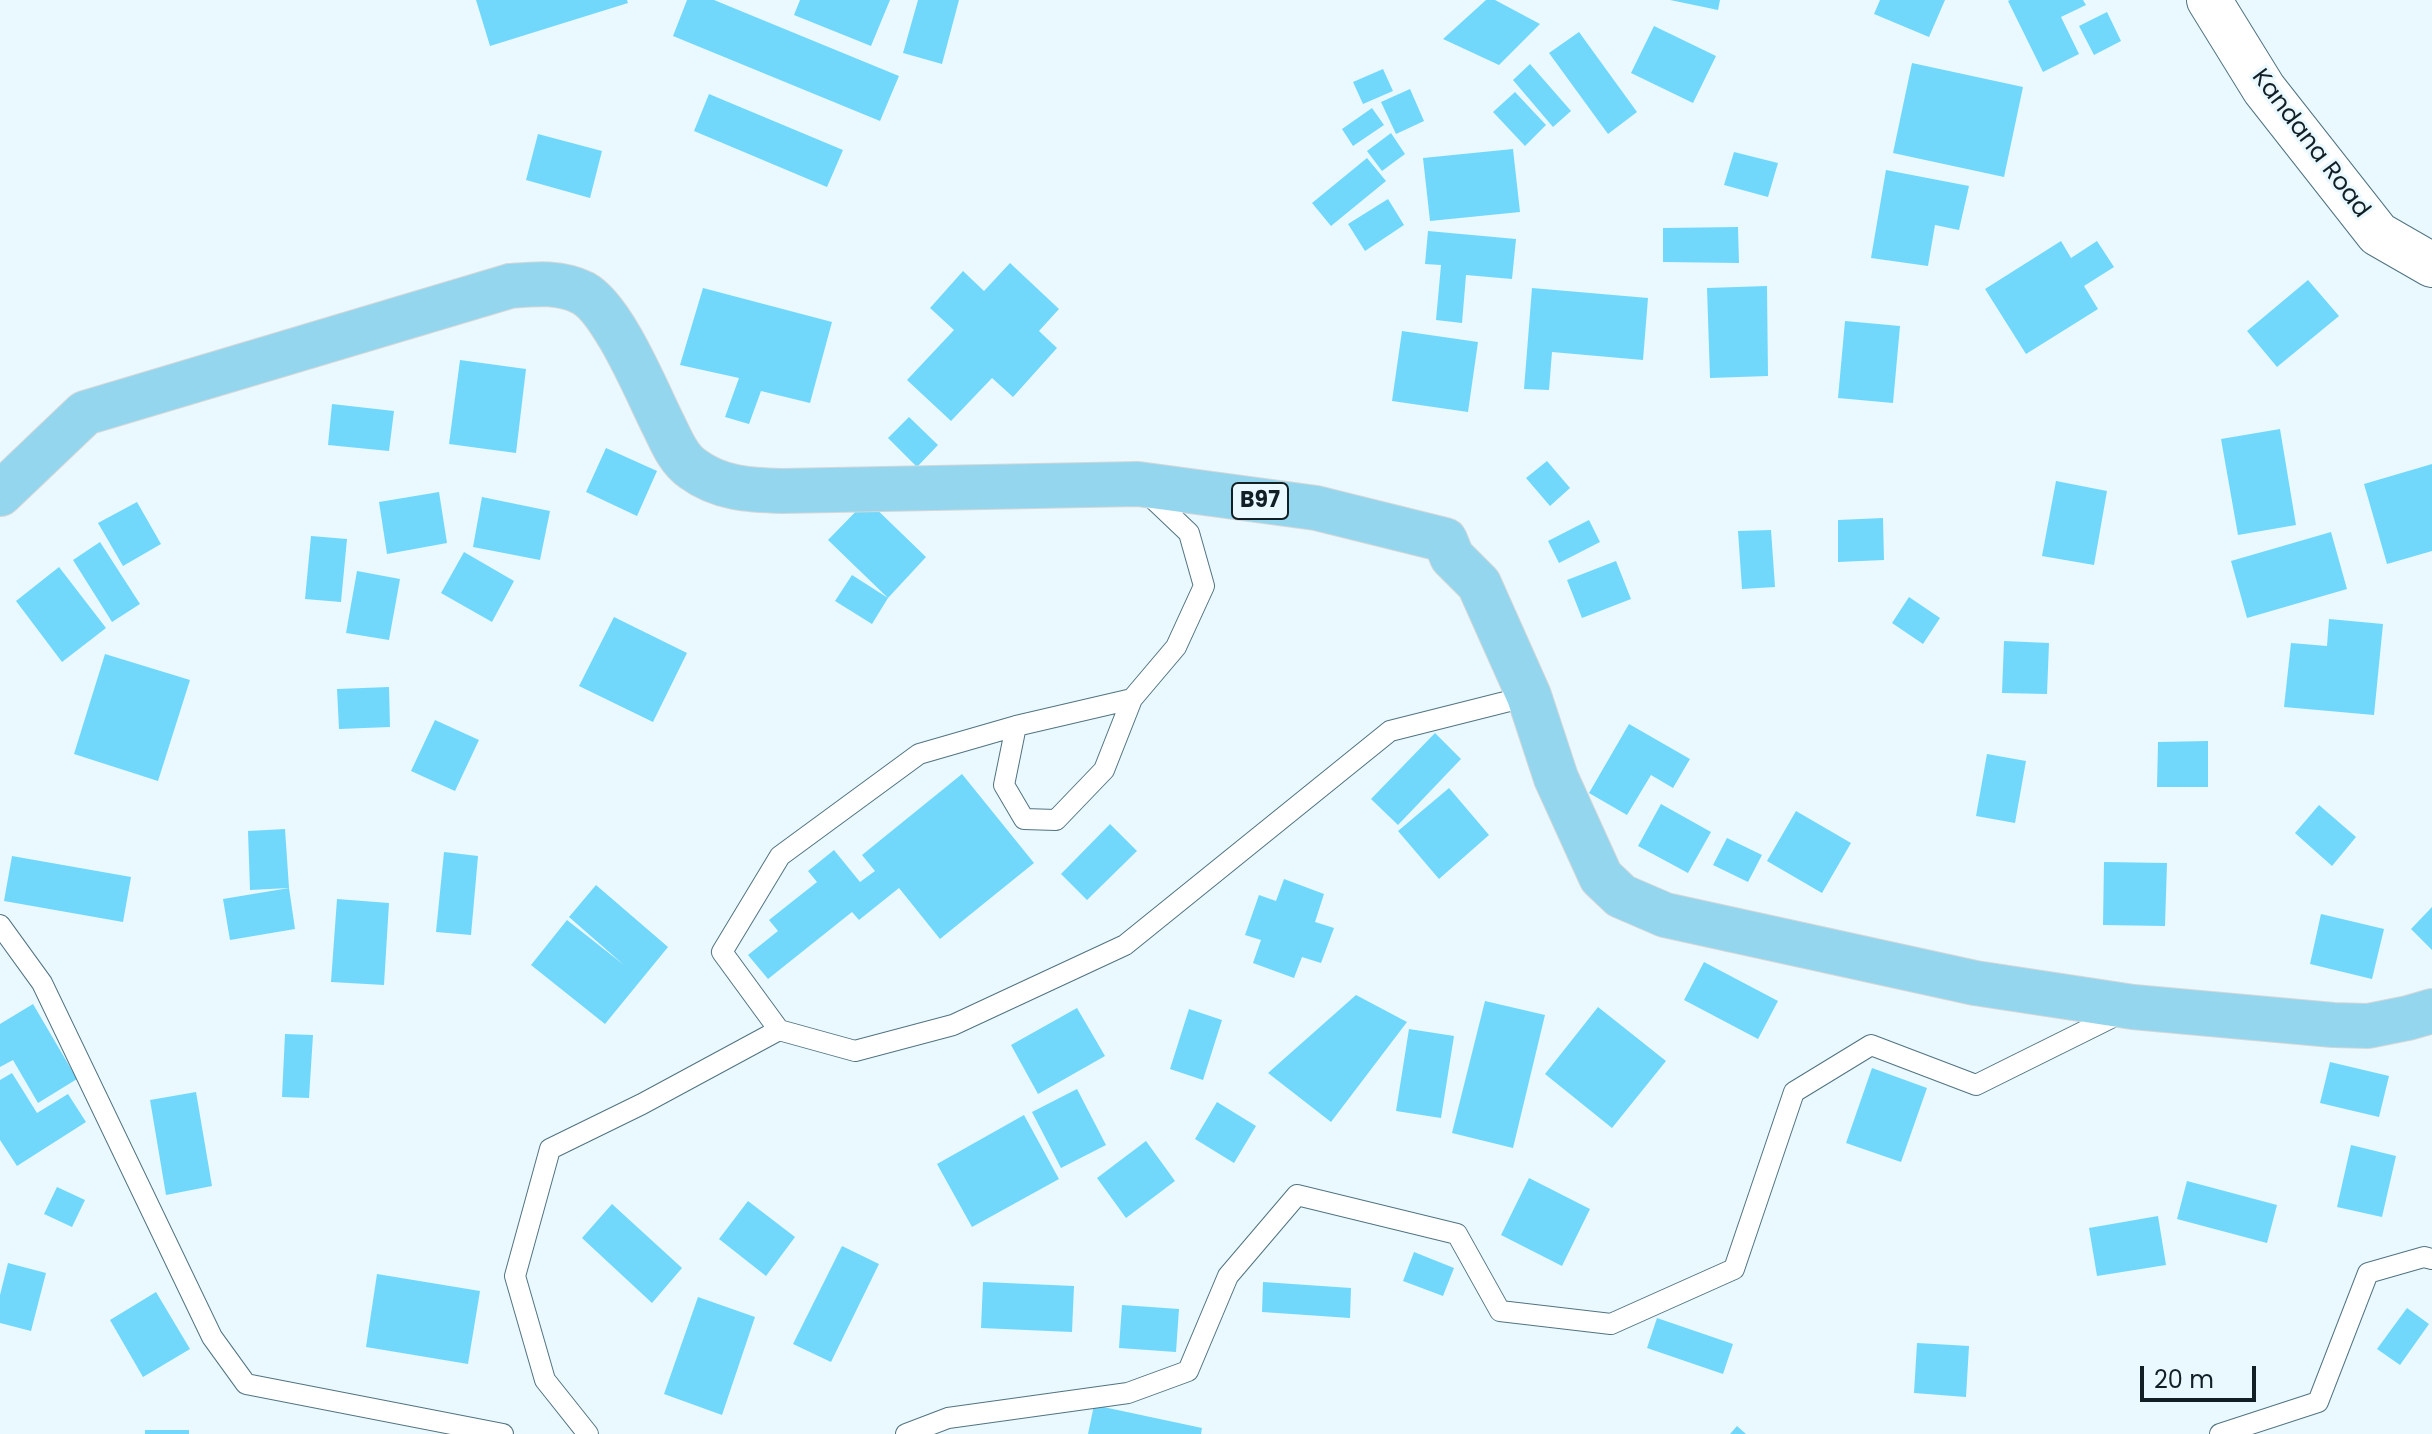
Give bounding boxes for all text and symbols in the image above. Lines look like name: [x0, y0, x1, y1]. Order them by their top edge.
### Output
street label: Kandana Road: [2245, 64, 2375, 224]
road number: B97: [1232, 483, 1288, 519]
scale bar: [2144, 1350, 2260, 1400]
text: 20 m: [2154, 1363, 2214, 1396]

